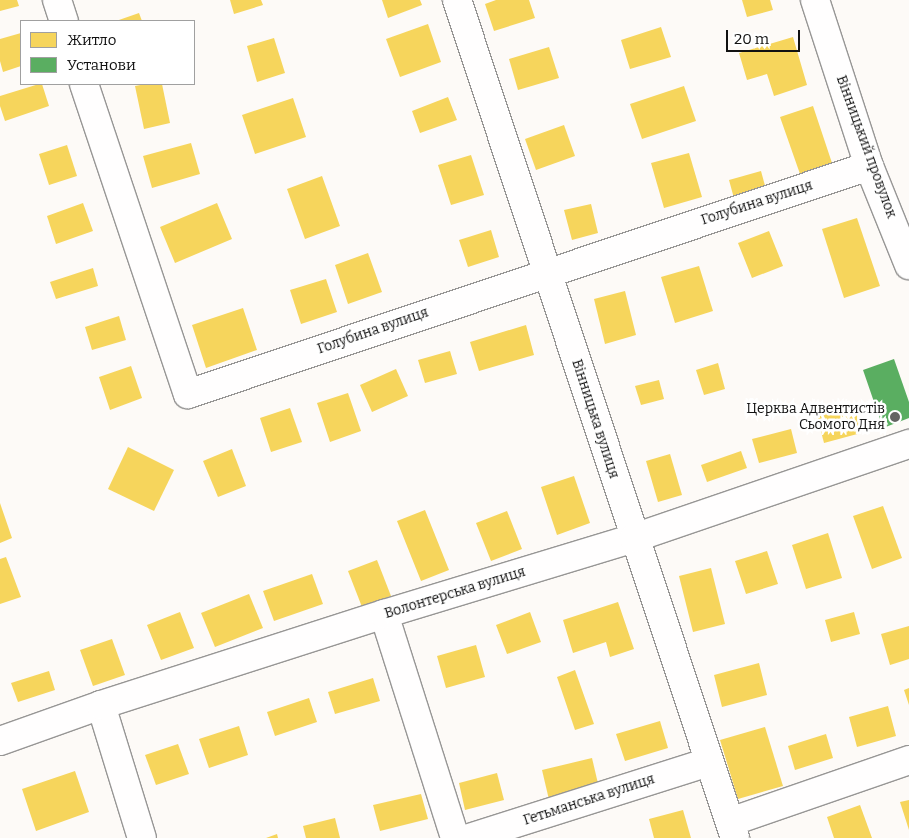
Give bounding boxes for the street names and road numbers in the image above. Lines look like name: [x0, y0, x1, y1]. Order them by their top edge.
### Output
street label: Вінницький провулок: [832, 73, 900, 221]
street label: Голубина вулиця: [699, 177, 815, 229]
street label: Голубина вулиця: [315, 304, 431, 358]
street label: Вінницька вулиця: [568, 357, 622, 481]
street label: Волонтерська вулиця: [383, 564, 527, 622]
street label: Гетьманська вулиця: [521, 771, 657, 829]

